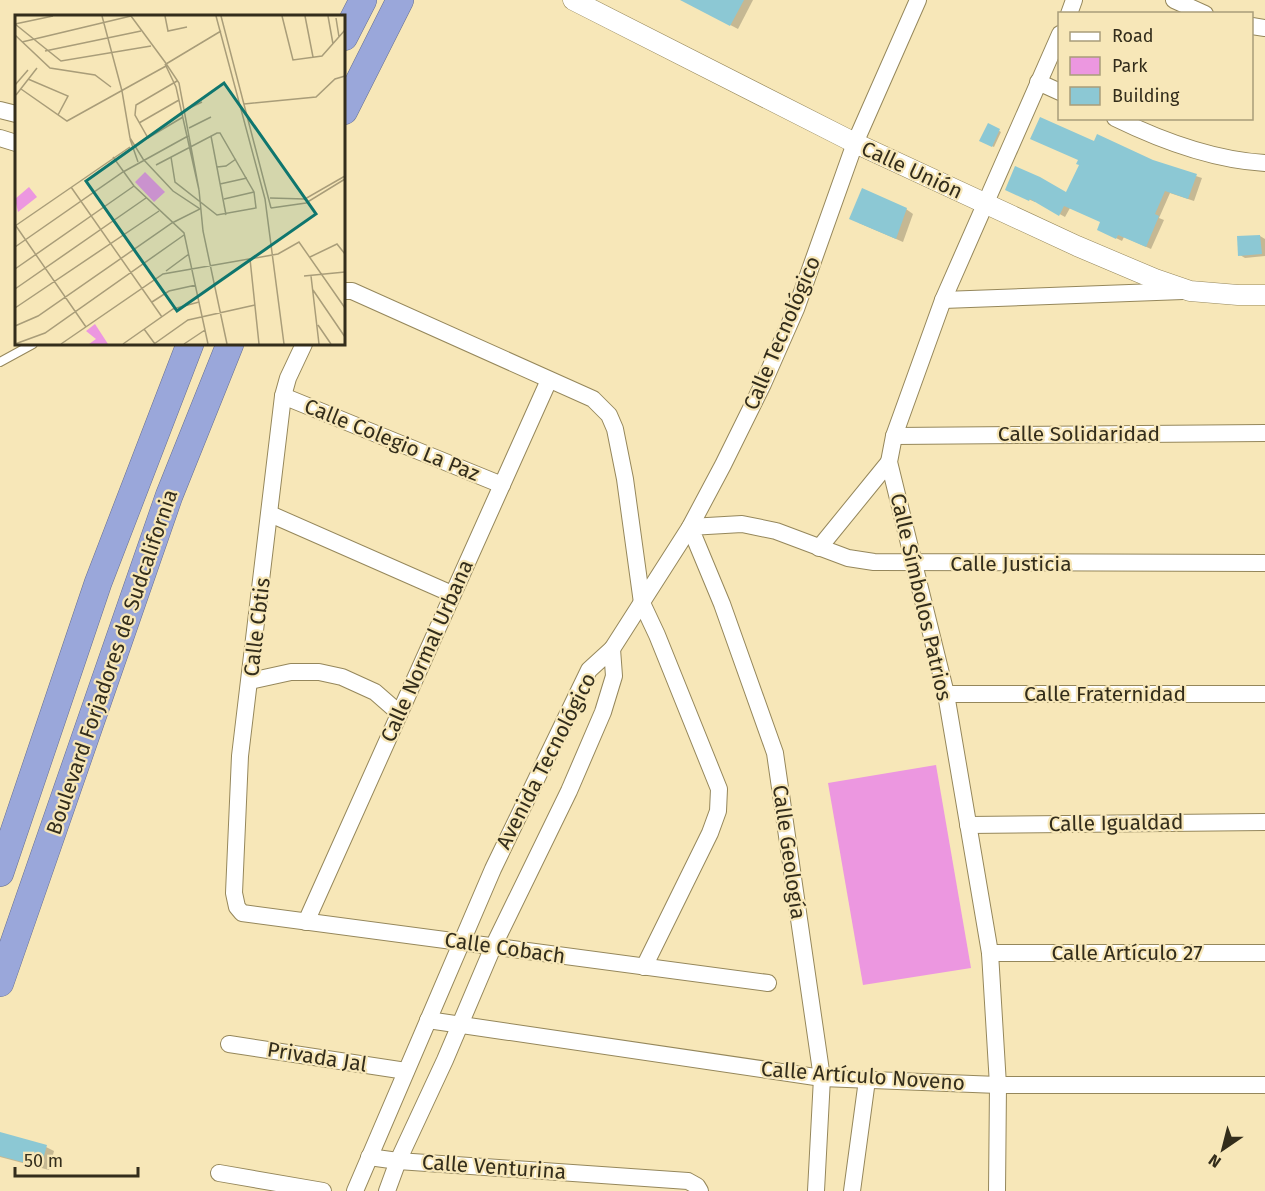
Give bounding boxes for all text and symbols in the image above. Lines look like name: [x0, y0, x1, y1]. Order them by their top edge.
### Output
legend: [1058, 12, 1253, 120]
inset map: [15, 15, 345, 345]
text: Road: [1112, 25, 1154, 47]
text: Park: [1112, 55, 1148, 77]
text: Building: [1112, 85, 1180, 107]
street label: Calle Unión: [857, 135, 967, 205]
street label: Calle Tecnológico: [738, 252, 826, 414]
street label: Calle Colegio La Paz: [301, 393, 483, 487]
street label: Calle Solidaridad: [998, 421, 1160, 447]
street label: Boulevard Forjadores de Sudcalifornia: [41, 486, 183, 838]
street label: Calle Símbolos Patrios: [884, 491, 958, 703]
street label: Calle Justicia: [950, 551, 1072, 577]
street label: Calle Normal Urbana: [375, 556, 479, 746]
street label: Calle Cbtis: [238, 576, 276, 678]
street label: Avenida Tecnológico: [490, 669, 602, 853]
street label: Calle Fraternidad: [1024, 681, 1186, 707]
street label: Calle Geología: [767, 783, 811, 921]
street label: Calle Igualdad: [1048, 809, 1184, 837]
street label: Calle Cobach: [443, 927, 567, 969]
street label: Calle Artículo 27: [1051, 940, 1203, 966]
street label: Privada Jal: [265, 1036, 369, 1078]
street label: Calle Artículo Noveno: [760, 1056, 966, 1096]
north arrow: [1193, 1119, 1253, 1179]
scale bar: [15, 1140, 138, 1178]
street label: Calle Venturina: [421, 1149, 567, 1185]
text: 50 m: [24, 1150, 63, 1172]
text: N: [1205, 1150, 1224, 1172]

